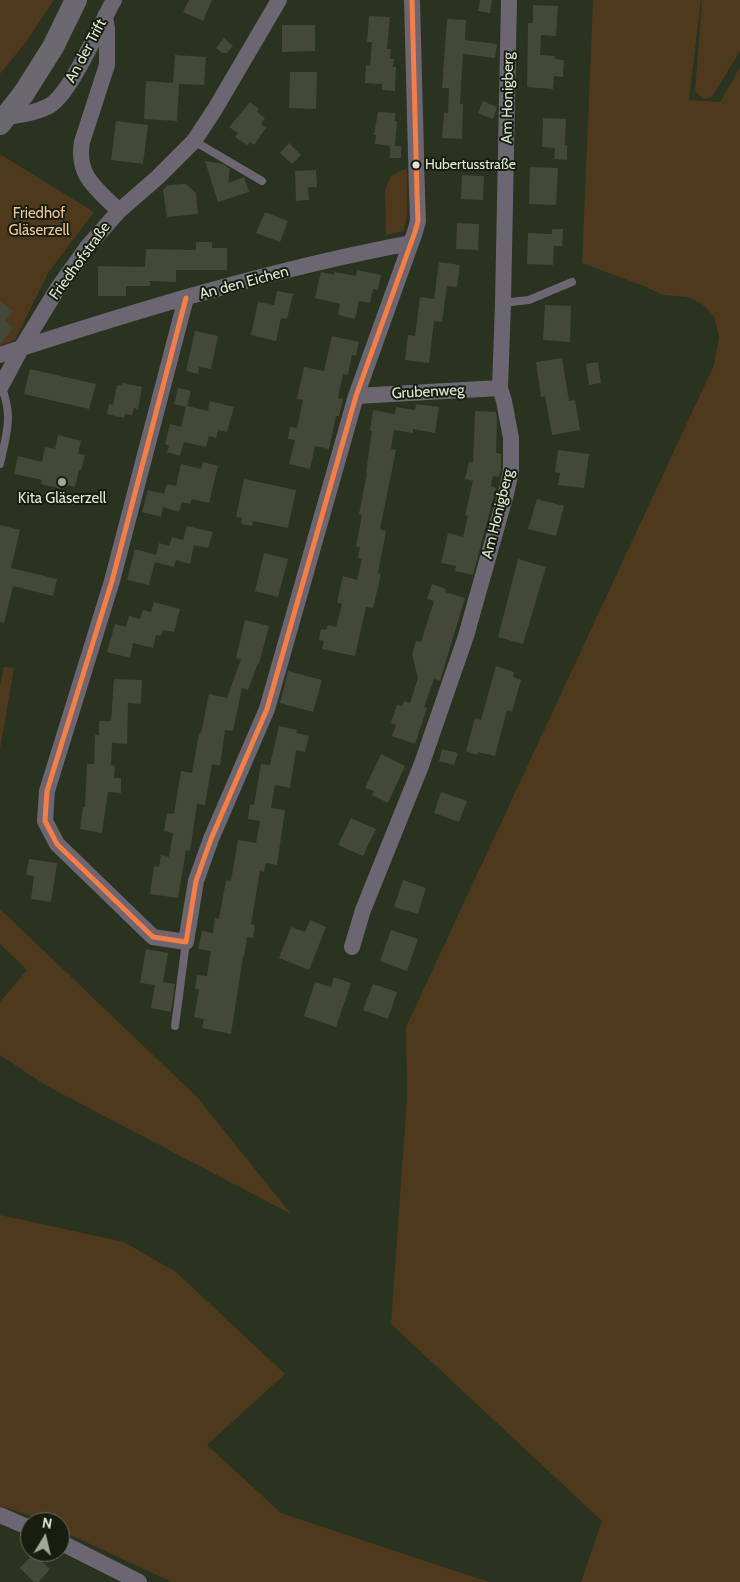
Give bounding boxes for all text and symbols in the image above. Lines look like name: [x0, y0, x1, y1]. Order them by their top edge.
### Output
street label: An der Trift: [62, 16, 110, 86]
street label: Am Honigberg: [498, 52, 518, 144]
place label: Hubertusstraße: [425, 157, 516, 173]
marker: Hubertusstraße: [411, 160, 421, 170]
park label: Friedhof Gläserzell: [8, 205, 70, 240]
street label: Friedhofstraße: [46, 219, 114, 303]
street label: An den Eichen: [197, 262, 291, 304]
street label: Grubenweg: [391, 381, 465, 403]
street label: Am Honigberg: [478, 467, 518, 561]
marker: Kita Gläserzell: [56, 476, 68, 488]
place label: Kita Gläserzell: [18, 490, 106, 508]
north arrow: [20, 1512, 70, 1562]
text: N: [41, 1514, 53, 1533]

